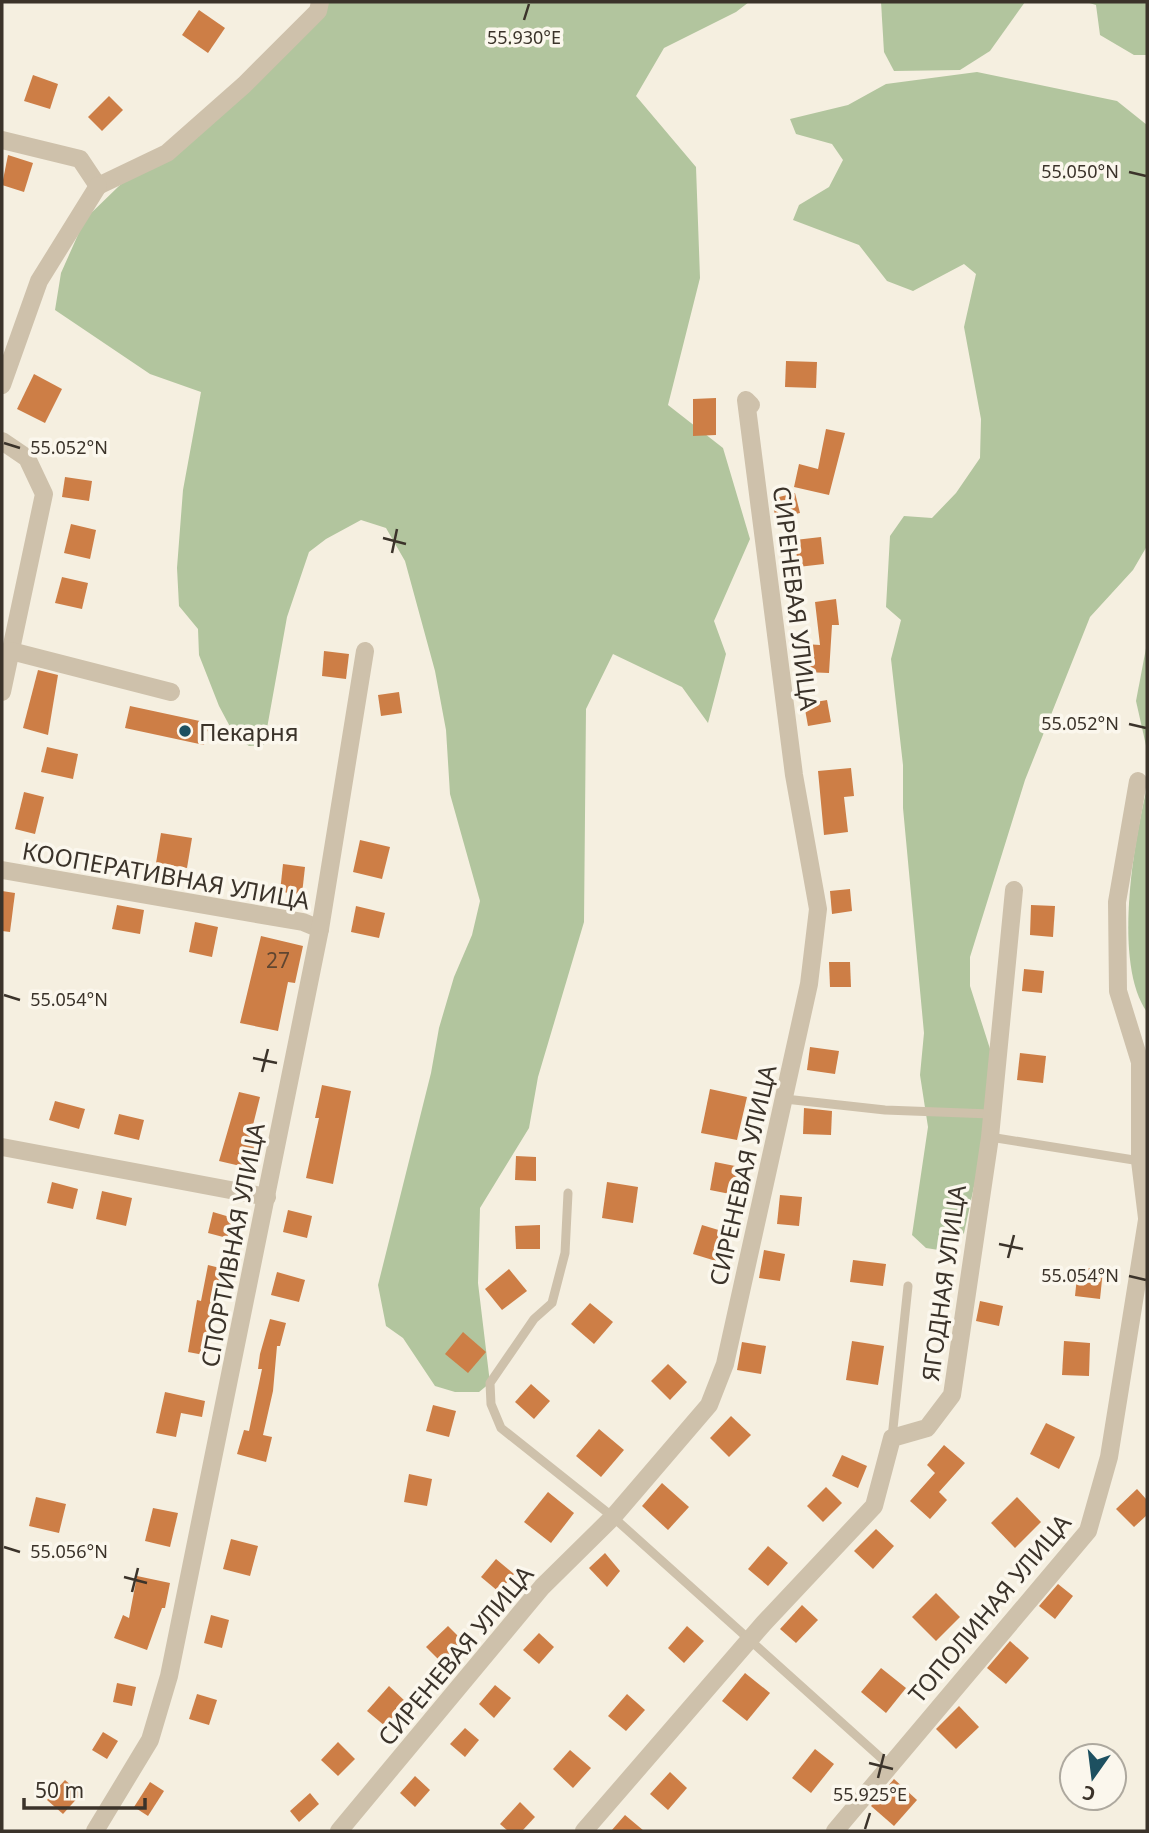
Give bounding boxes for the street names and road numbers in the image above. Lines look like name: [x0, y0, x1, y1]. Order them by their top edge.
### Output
street label: СИРЕНЕВАЯ УЛИЦА: [766, 484, 826, 713]
street label: КООПЕРАТИВНАЯ УЛИЦА: [20, 833, 313, 917]
street label: СИРЕНЕВАЯ УЛИЦА: [701, 1061, 784, 1289]
street label: СПОРТИВНАЯ УЛИЦА: [192, 1119, 272, 1370]
street label: ЯГОДНАЯ УЛИЦА: [913, 1182, 973, 1383]
street label: ТОПОЛИНАЯ УЛИЦА: [900, 1506, 1078, 1709]
street label: СИРЕНЕВАЯ УЛИЦА: [370, 1557, 541, 1752]

